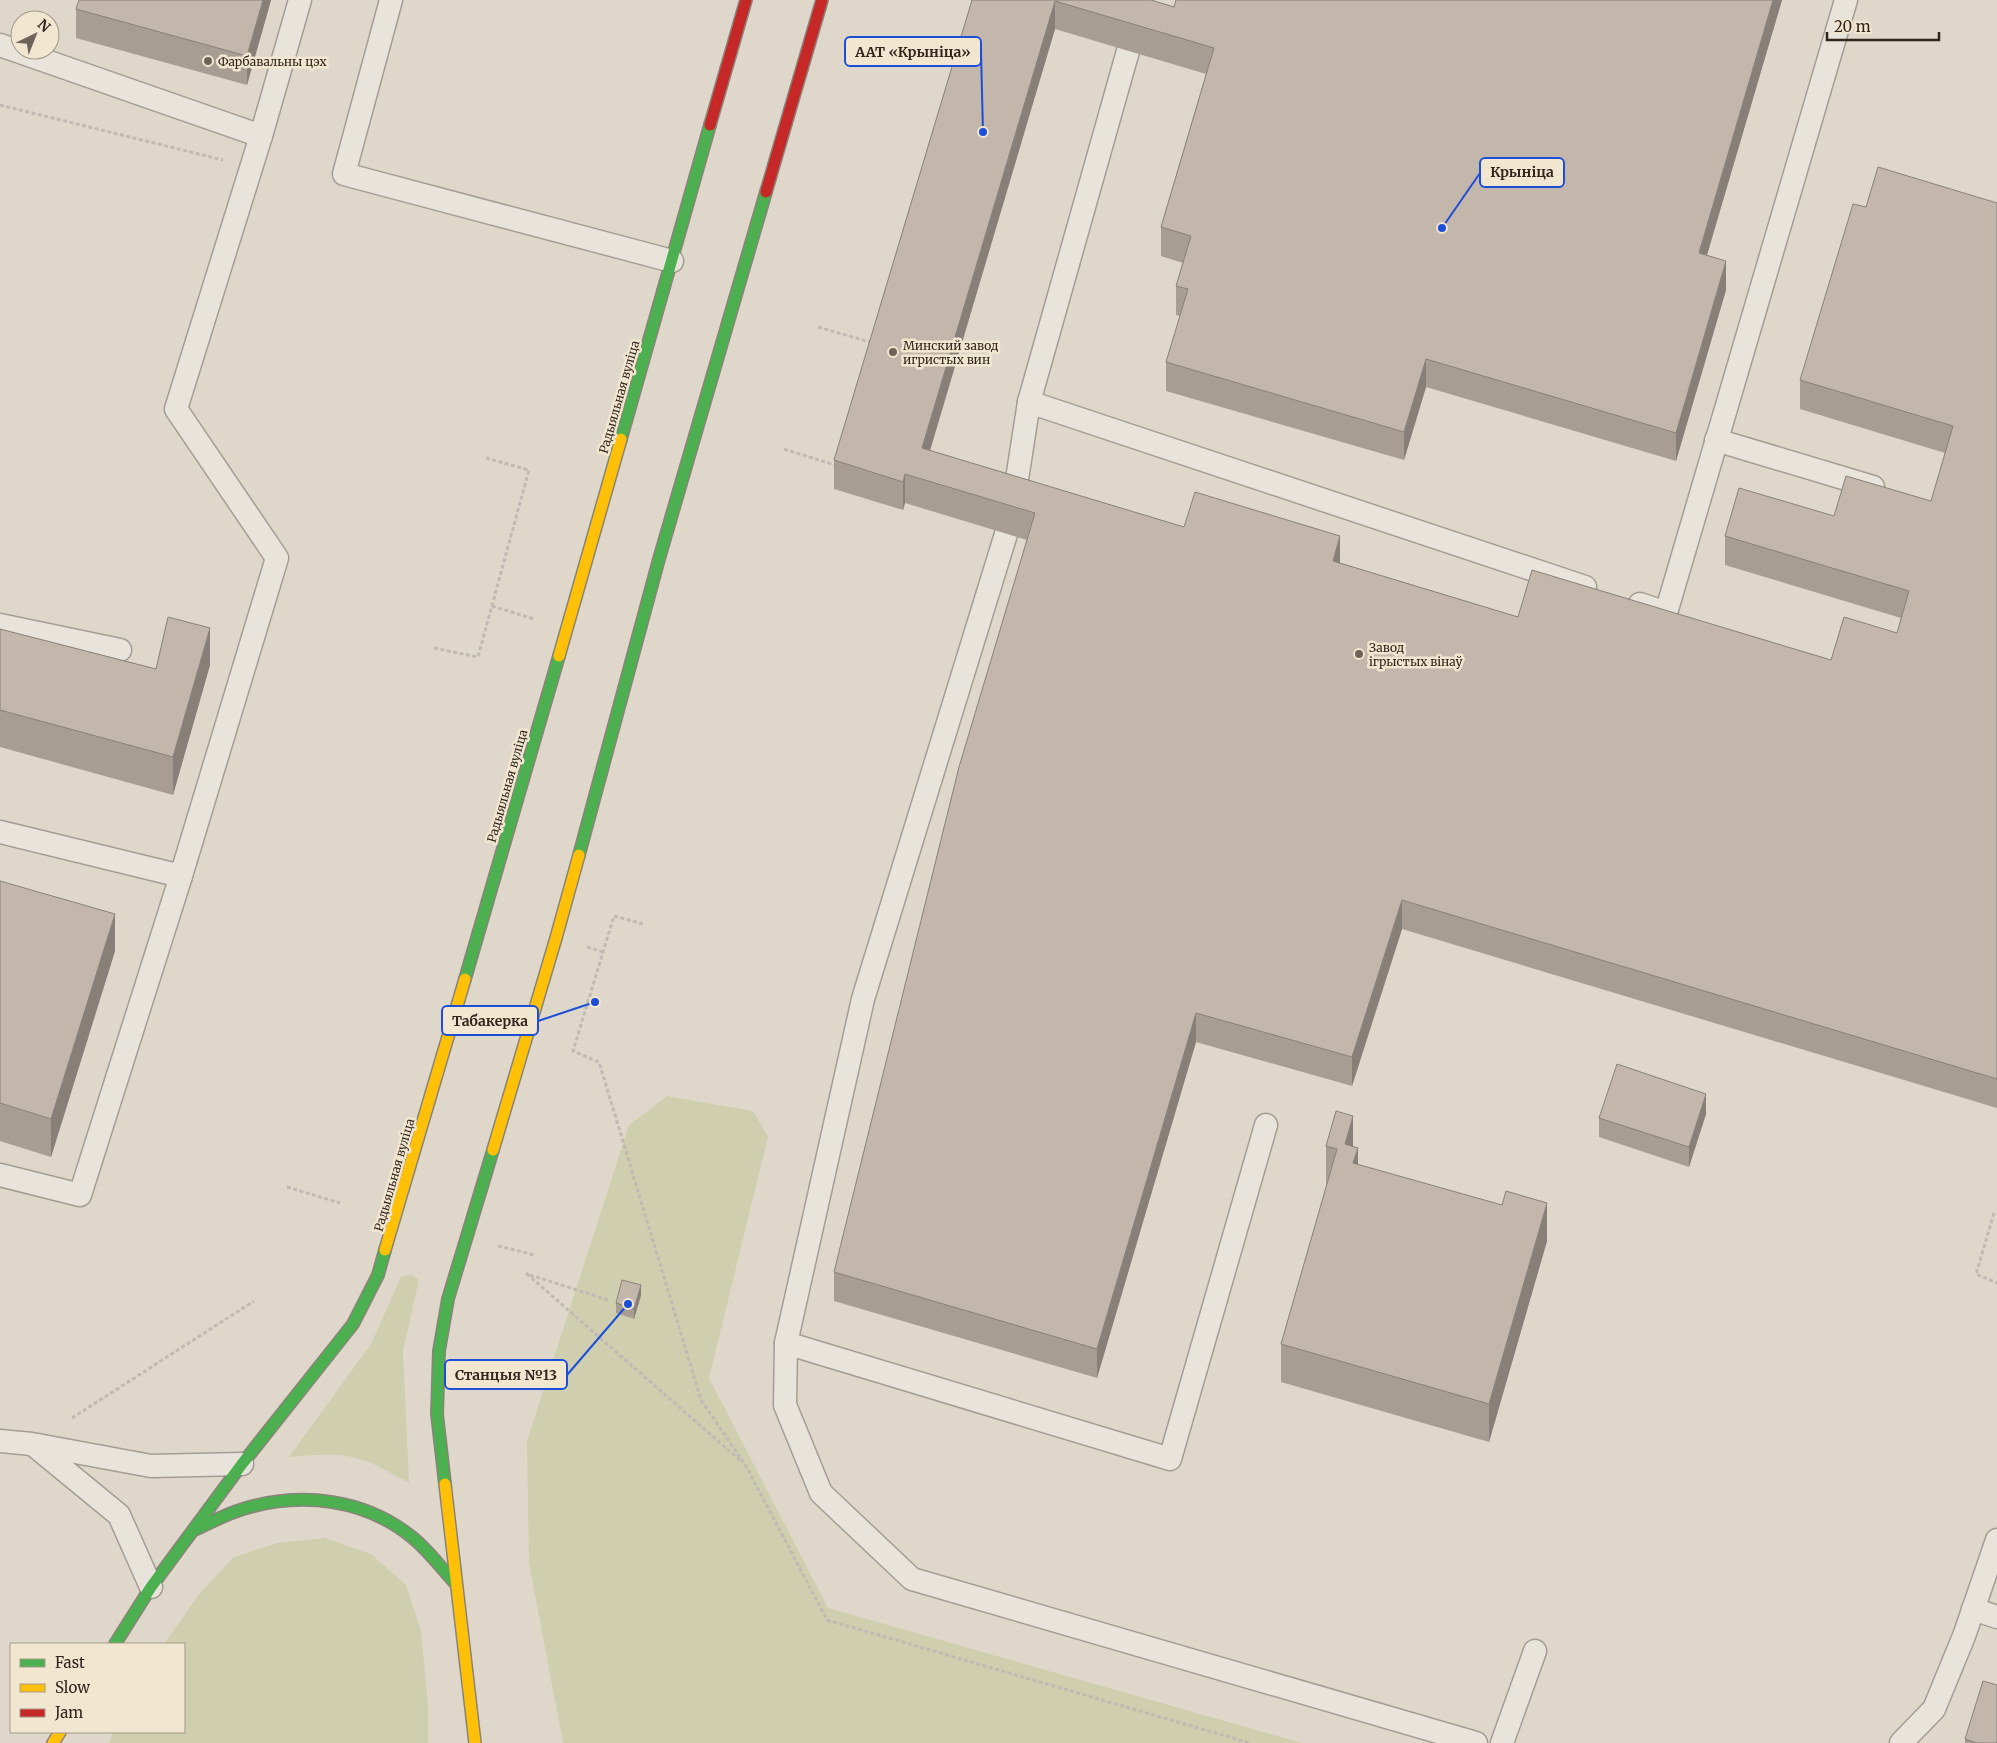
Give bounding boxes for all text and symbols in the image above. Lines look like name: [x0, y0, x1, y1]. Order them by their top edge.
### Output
north arrow: [10, 10, 60, 60]
scale bar: [1827, 10, 1940, 42]
text: N: [34, 15, 54, 36]
text: 20 m: [1834, 17, 1871, 36]
callout: ААТ «Крыніца»: [845, 37, 981, 66]
text: ААТ «Крыніца»: [854, 43, 971, 61]
place label: Фарбавальны цэх: [218, 54, 327, 69]
marker: Фарбавальны цэх: [202, 55, 214, 67]
callout: Крыніца: [1480, 158, 1564, 187]
text: Крыніца: [1490, 163, 1554, 181]
street label: Радыяльная вуліца: [596, 338, 642, 455]
place label: Минский завод игристых вин: [903, 338, 999, 367]
marker: Минский завод игристых вин: [887, 346, 899, 358]
place label: Завод ігрыстых вінаў: [1369, 640, 1463, 669]
marker: Завод ігрыстых вінаў: [1353, 648, 1365, 660]
street label: Радыяльная вуліца: [484, 727, 530, 844]
callout: Табакерка: [442, 1006, 538, 1035]
text: Табакерка: [452, 1012, 528, 1030]
street label: Радыяльная вуліца: [371, 1116, 417, 1233]
callout: Станцыя №13: [445, 1360, 567, 1389]
text: Станцыя №13: [455, 1366, 557, 1384]
legend: [10, 1643, 185, 1733]
text: Fast: [55, 1653, 85, 1672]
text: Slow: [55, 1678, 90, 1697]
text: Jam: [54, 1703, 83, 1722]

